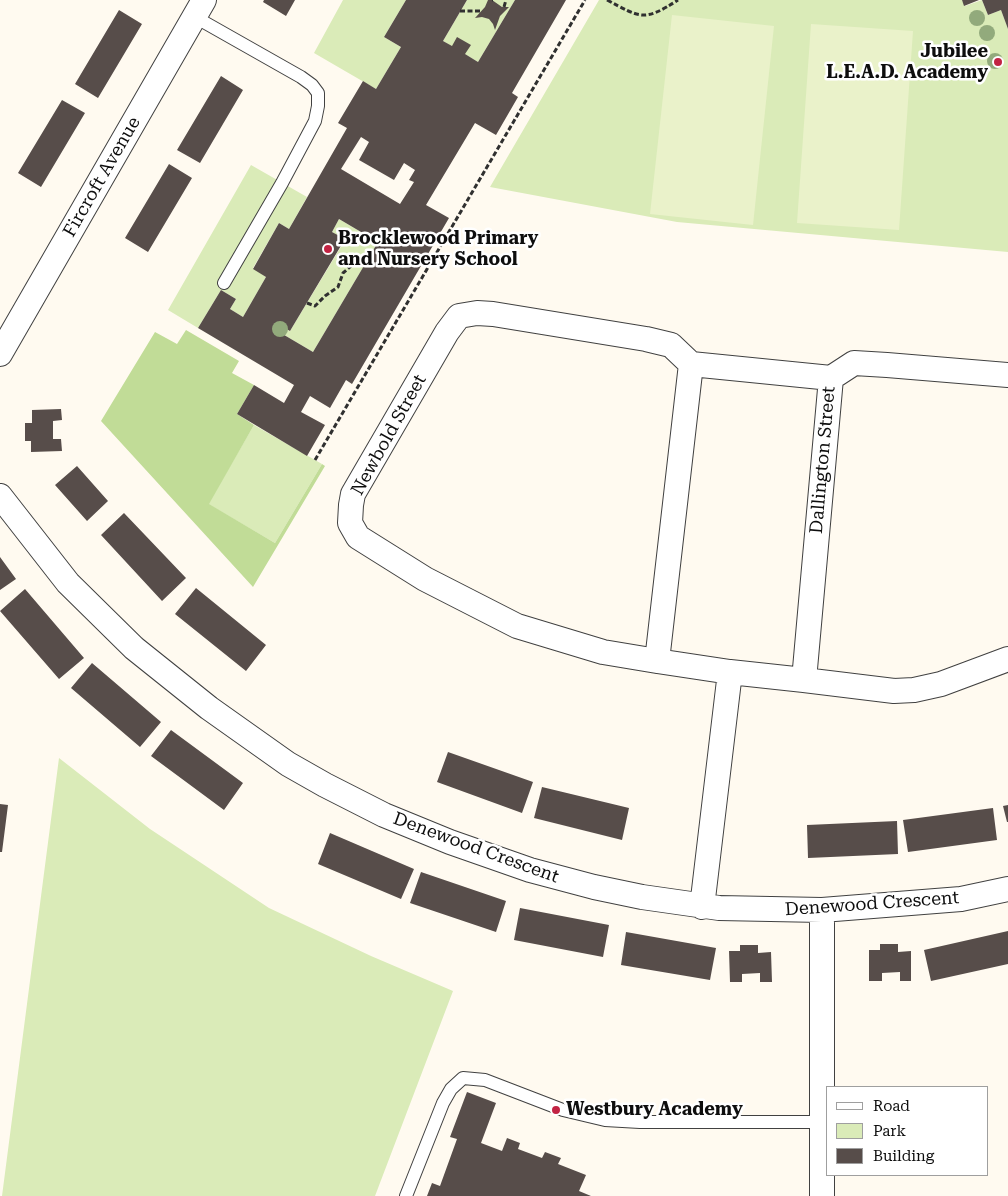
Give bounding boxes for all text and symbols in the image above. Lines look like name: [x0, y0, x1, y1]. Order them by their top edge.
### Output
place label: Jubilee L.E.A.D. Academy: [826, 41, 988, 84]
marker: Jubilee L.E.A.D. Academy: [992, 56, 1004, 68]
street label: Fircroft Avenue: [59, 113, 145, 241]
place label: Brocklewood Primary and Nursery School: [338, 228, 538, 270]
marker: Brocklewood Primary and Nursery School: [322, 243, 334, 255]
street label: Newbold Street: [347, 371, 431, 499]
street label: Dallington Street: [806, 385, 840, 535]
street label: Denewood Crescent: [390, 808, 562, 888]
street label: Denewood Crescent: [784, 887, 960, 921]
legend: [826, 1086, 988, 1176]
text: Road: [873, 1097, 910, 1115]
place label: Westbury Academy: [566, 1099, 743, 1121]
marker: Westbury Academy: [550, 1104, 562, 1116]
text: Park: [873, 1122, 906, 1140]
text: Building: [873, 1147, 934, 1165]

